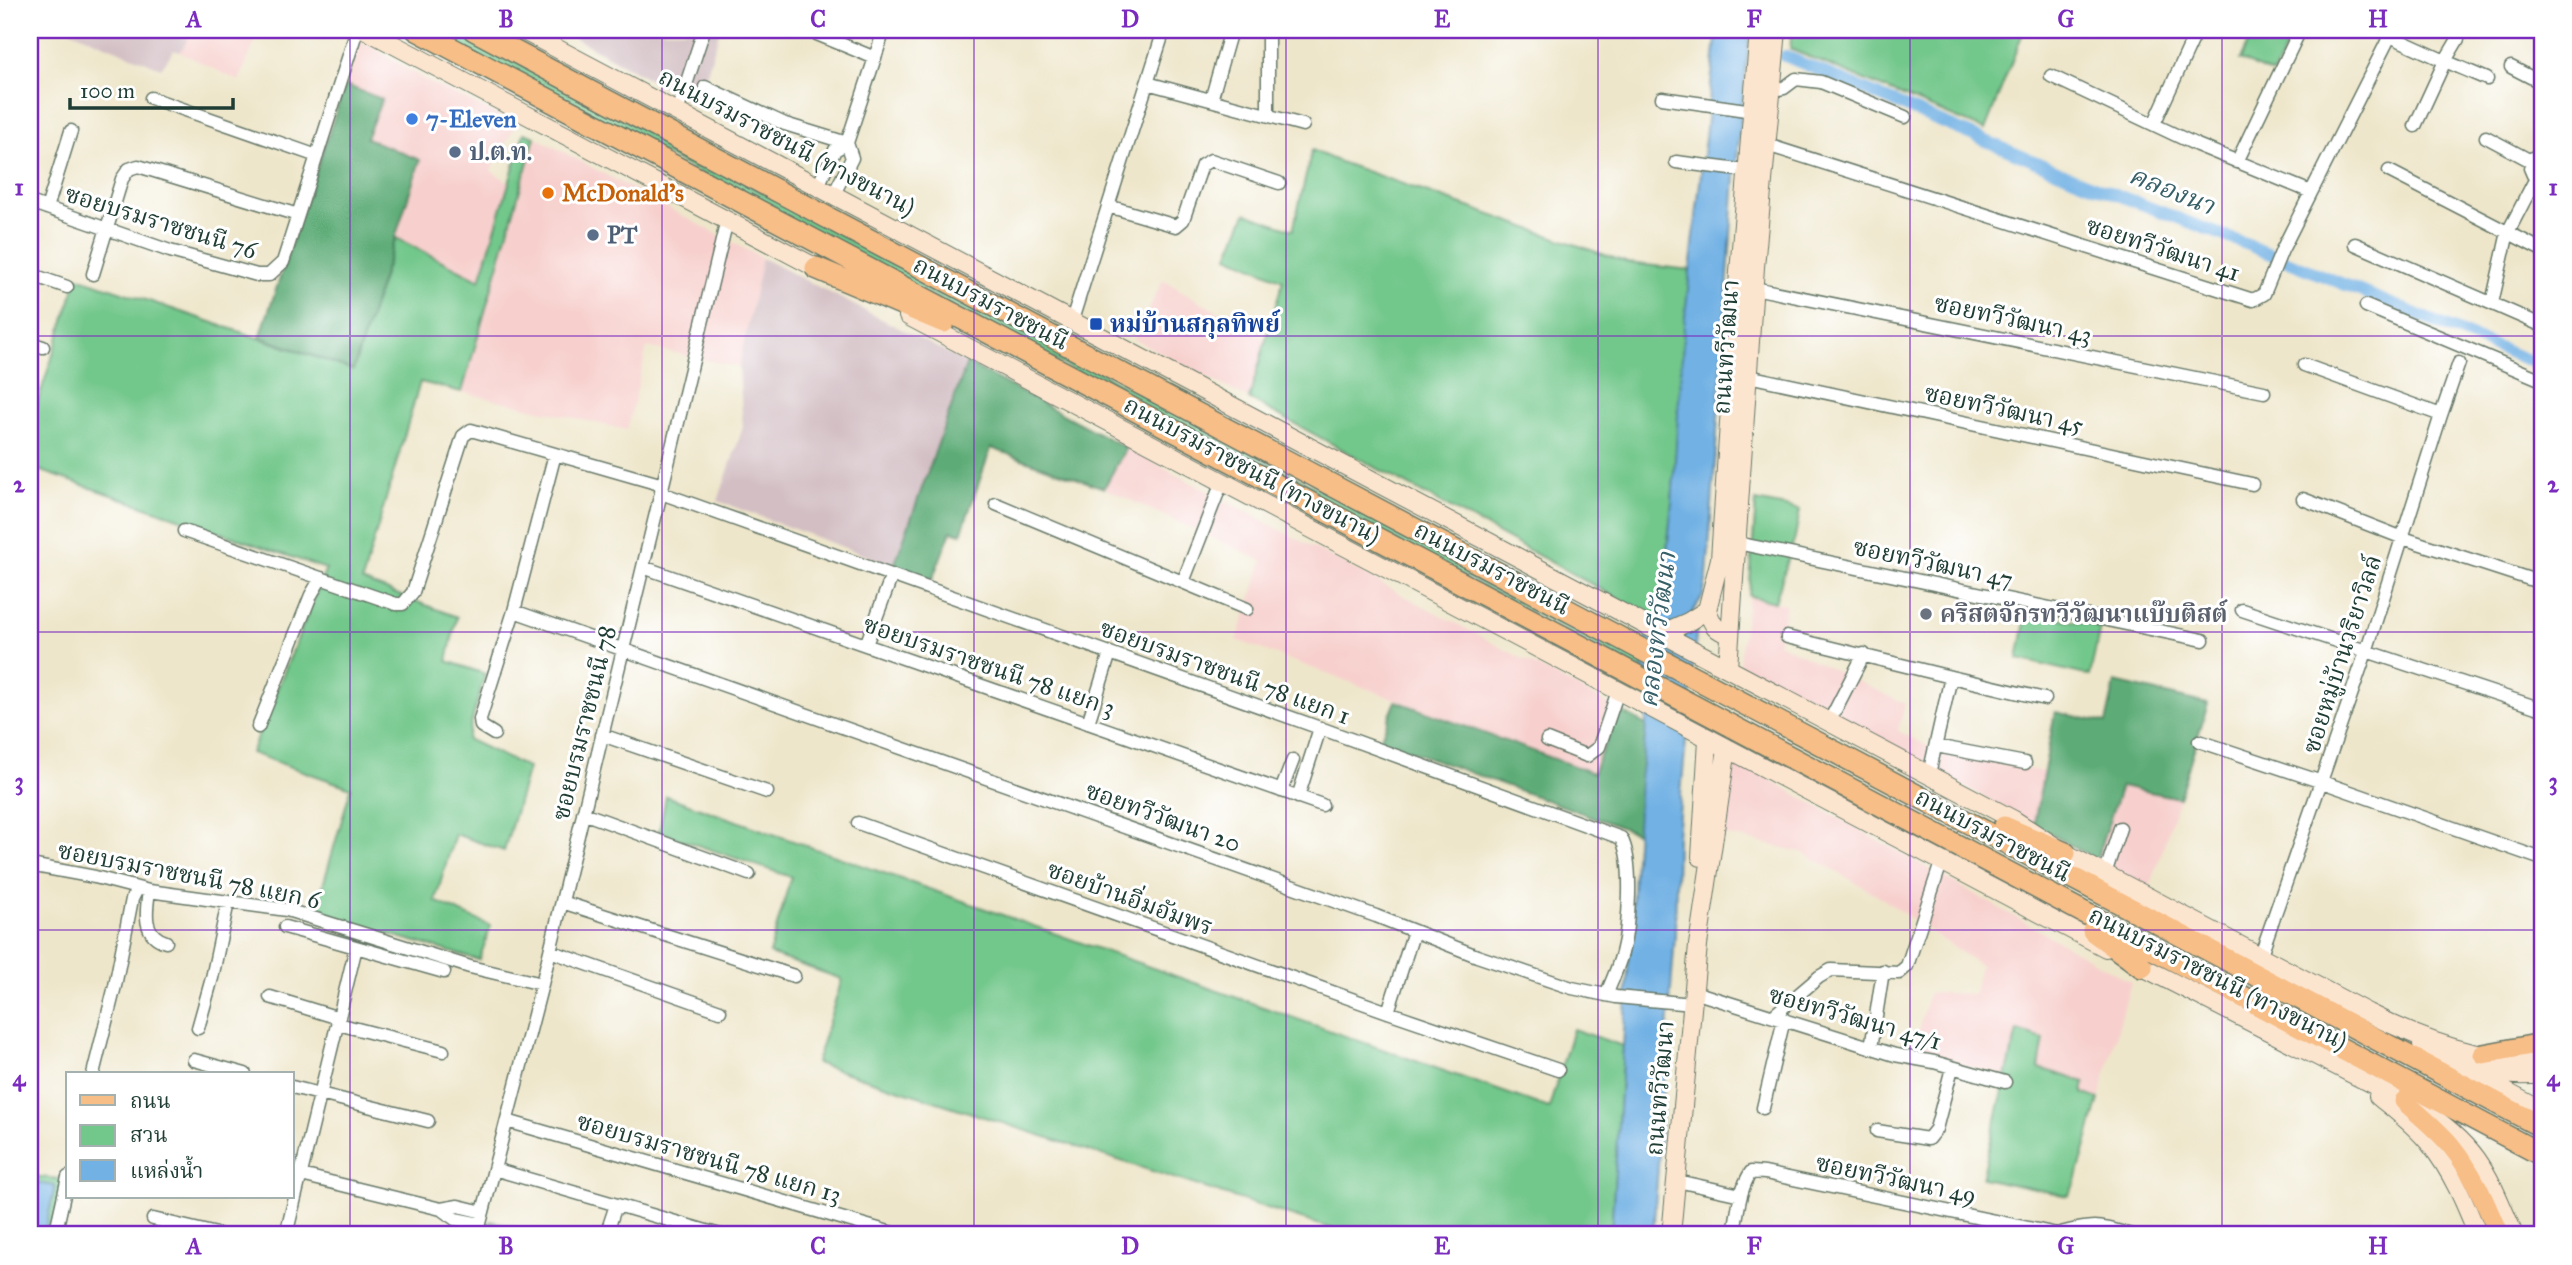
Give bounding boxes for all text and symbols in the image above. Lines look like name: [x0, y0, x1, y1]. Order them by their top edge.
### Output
text: A: [184, 5, 202, 33]
text: B: [498, 5, 514, 33]
text: C: [810, 5, 826, 33]
text: D: [1121, 5, 1139, 33]
text: E: [1434, 5, 1451, 33]
text: F: [1746, 5, 1762, 33]
text: G: [2058, 5, 2075, 33]
text: H: [2368, 5, 2388, 33]
street label: ถนนบรมราชชนนี (ทางขนาน): [654, 62, 920, 222]
scale bar: [70, 66, 233, 110]
text: 100 m: [80, 78, 135, 104]
place label: 7-Eleven: [426, 104, 516, 134]
marker: 7-Eleven: [404, 111, 420, 127]
place label: ป.ต.ท.: [469, 137, 532, 167]
marker: ป.ต.ท.: [447, 144, 463, 160]
water label: คลองนา: [2125, 158, 2220, 222]
text: 1: [14, 173, 24, 201]
text: 1: [2548, 173, 2558, 201]
place label: McDonald's: [562, 178, 684, 208]
street label: ซอยบรมราชชนนี 76: [61, 179, 261, 266]
marker: McDonald's: [540, 185, 556, 201]
street label: ซอยทวีวัฒนา 41: [2082, 210, 2244, 288]
place label: PT: [607, 220, 638, 250]
marker: PT: [585, 227, 601, 243]
street label: ถนนบรมราชชนนี: [908, 249, 1074, 357]
street label: ถนนทวีวัฒนา: [1706, 278, 1746, 416]
street label: ซอยทวีวัฒนา 43: [1932, 288, 2094, 350]
place label: หม่บ้านสกุลทิพย์: [1110, 309, 1281, 339]
marker: หม่บ้านสกุลทิพย์: [1088, 316, 1104, 332]
street label: ซอยทวีวัฒนา 45: [1922, 378, 2086, 440]
street label: ถนนบรมราชชนนี (ทางขนาน): [1119, 390, 1385, 550]
text: 2: [13, 470, 25, 498]
text: 2: [2547, 470, 2559, 498]
street label: ถนนบรมราชชนนี: [1409, 514, 1575, 622]
street label: ซอยทวีวัฒนา 47: [1851, 531, 2015, 595]
water label: คลองทวีวัฒนา: [1632, 549, 1683, 710]
street label: ซอยหมู่บ้านวริยาวิลล์: [2295, 551, 2388, 757]
place label: คริสตจักรทวีวัฒนาแบ๊บติสต์: [1940, 599, 2228, 629]
marker: คริสตจักรทวีวัฒนาแบ๊บติสต์: [1918, 606, 1934, 622]
street label: ซอยบรมราชชนนี 78 แยก 3: [859, 609, 1119, 723]
street label: ซอยบรมราชชนนี 78 แยก 1: [1096, 613, 1354, 731]
street label: ซอยบรมราชชนนี 78: [545, 623, 623, 823]
text: 3: [14, 767, 24, 796]
text: 3: [2548, 767, 2558, 796]
street label: ซอยทวีวัฒนา 20: [1081, 775, 1245, 859]
street label: ถนนบรมราชชนนี: [1910, 781, 2076, 889]
street label: ซอยบรมราชชนนี 78 แยก 6: [55, 835, 323, 915]
street label: ซอยบ้านอิ่มอัมพร: [1043, 852, 1218, 942]
street label: ถนนบรมราชชนนี (ทางขนาน): [2084, 900, 2352, 1056]
street label: ซอยทวีวัฒนา 47/1: [1765, 979, 1945, 1057]
street label: ถนนทวีวัฒนา: [1639, 1019, 1681, 1157]
text: 4: [13, 1064, 27, 1092]
text: 4: [2547, 1064, 2561, 1092]
legend: [66, 1072, 294, 1198]
text: ถนน: [130, 1088, 171, 1114]
street label: ซอยบรมราชชนนี 78 แยก 13: [573, 1106, 845, 1210]
text: สวน: [130, 1122, 168, 1148]
street label: ซอยทวีวัฒนา 49: [1813, 1147, 1979, 1211]
text: แหล่งน้ำ: [130, 1155, 203, 1184]
text: A: [184, 1232, 202, 1260]
text: B: [498, 1232, 514, 1260]
text: C: [810, 1232, 826, 1260]
text: D: [1121, 1232, 1139, 1260]
text: E: [1434, 1232, 1451, 1260]
text: F: [1746, 1232, 1762, 1260]
text: G: [2058, 1232, 2075, 1260]
text: H: [2368, 1232, 2388, 1260]

